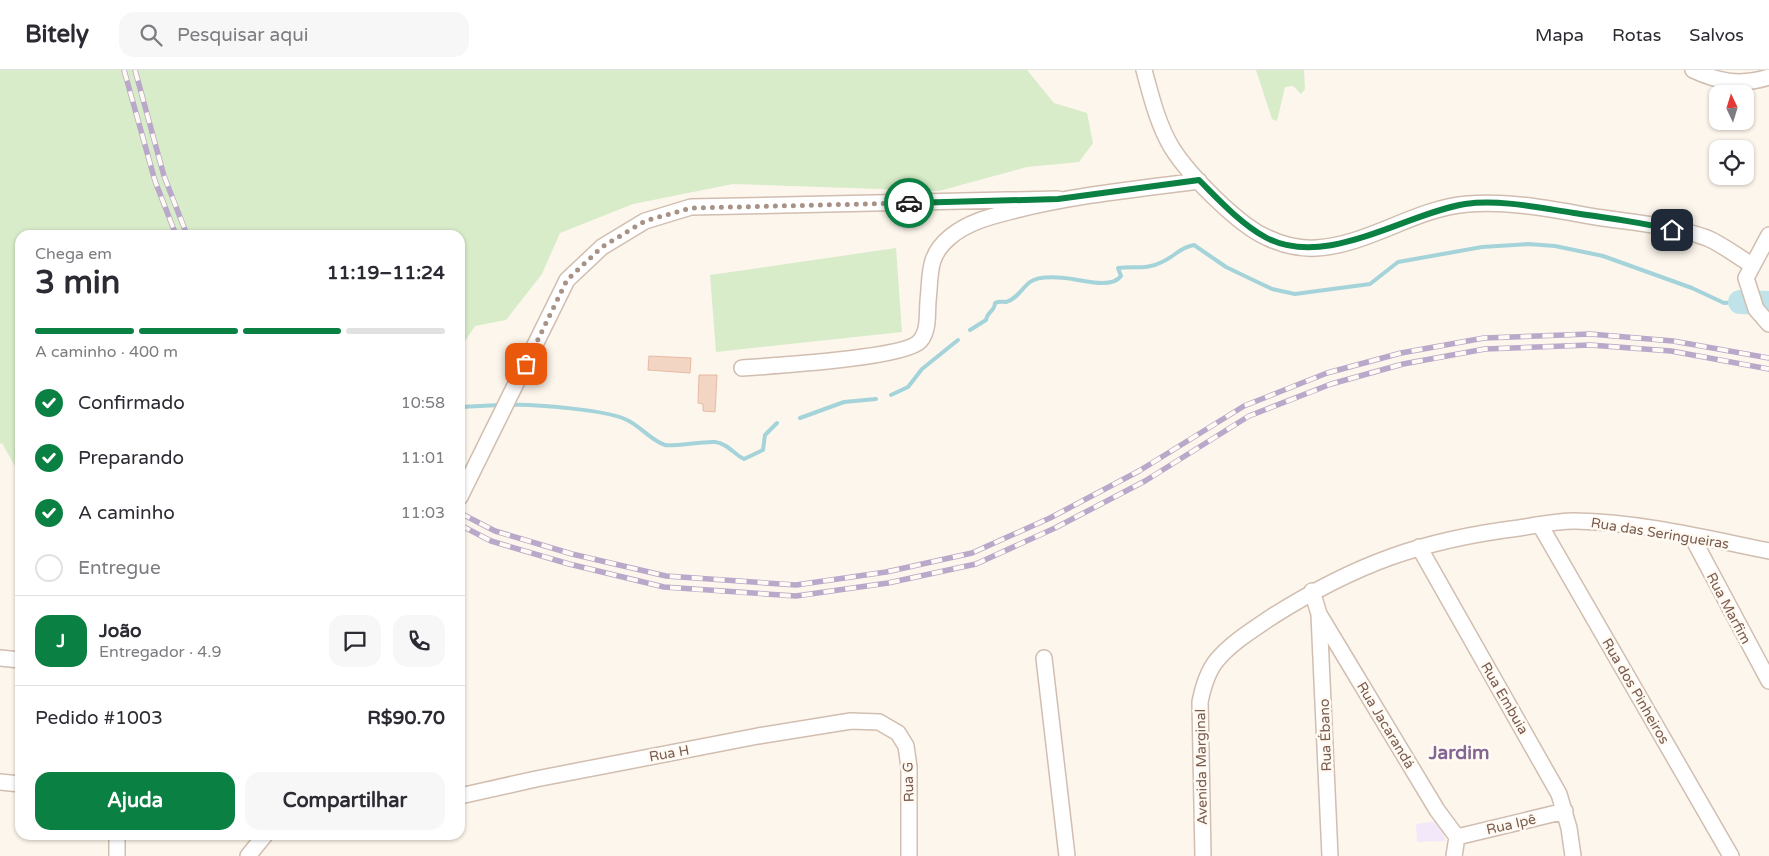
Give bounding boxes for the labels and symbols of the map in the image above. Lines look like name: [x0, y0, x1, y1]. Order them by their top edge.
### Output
north arrow: [1709, 85, 1754, 130]
courier: [884, 178, 934, 228]
pin: [1651, 209, 1693, 251]
pin: [505, 343, 547, 385]
street label: Rua das Seringueiras: [1590, 514, 1731, 553]
street label: Rua Marfim: [1703, 570, 1754, 647]
street label: Rua dos Pinheiros: [1598, 635, 1673, 747]
street label: Rua Embuia: [1477, 659, 1532, 737]
street label: Rua Jacarandá: [1353, 679, 1418, 772]
street label: Rua Ébano: [1316, 698, 1335, 772]
street label: Avenida Marginal: [1192, 709, 1211, 825]
street label: Rua H: [648, 742, 691, 765]
district label: Jardim: [1428, 742, 1489, 764]
street label: Rua G: [899, 761, 918, 803]
street label: Rua Ipê: [1485, 810, 1538, 838]

